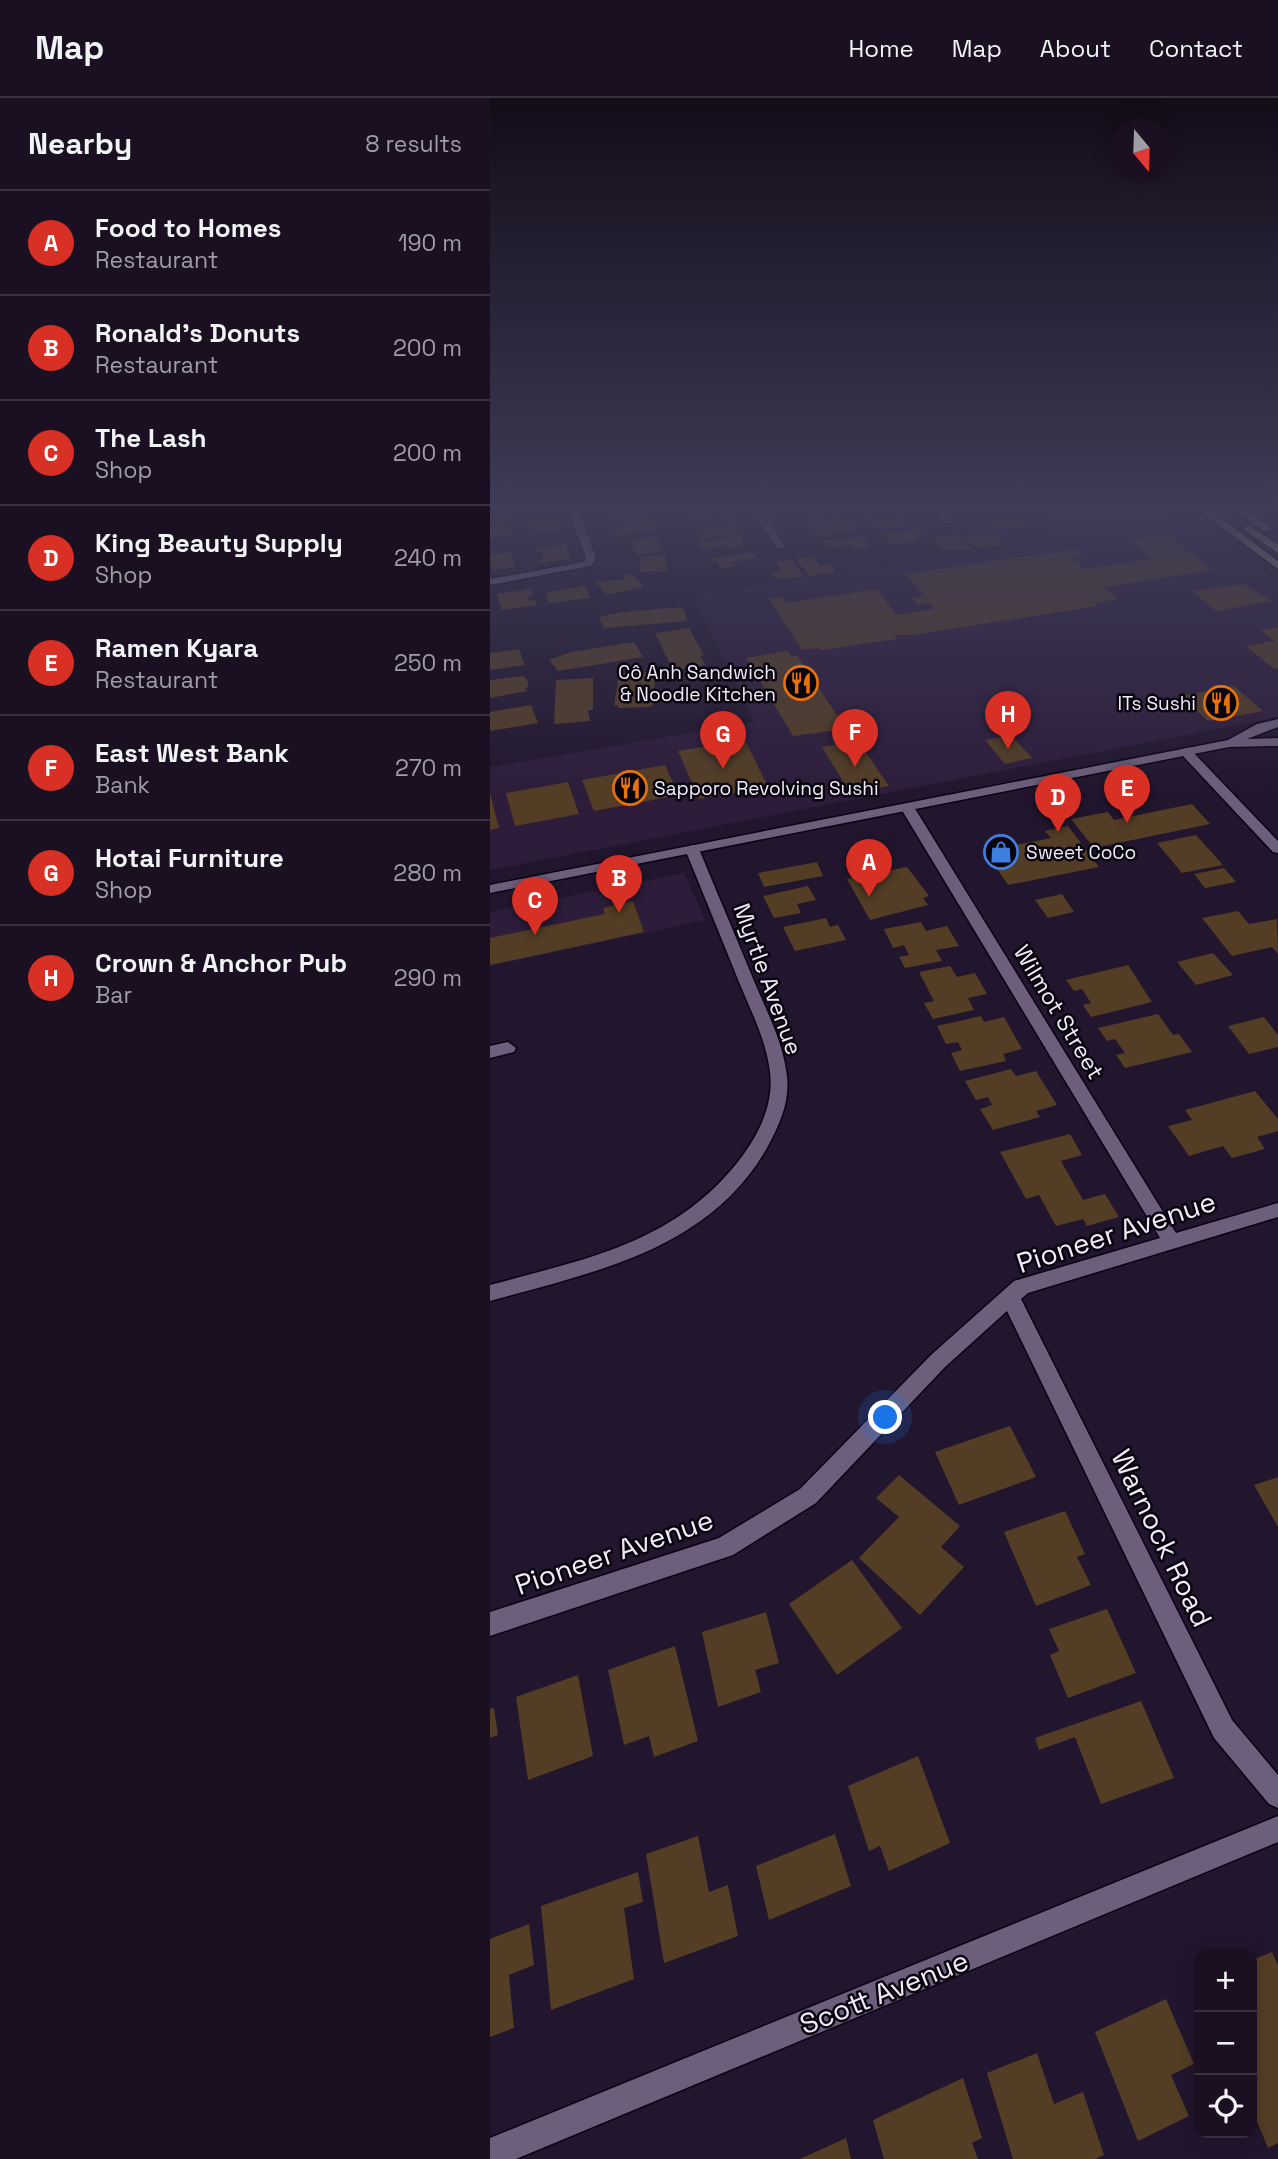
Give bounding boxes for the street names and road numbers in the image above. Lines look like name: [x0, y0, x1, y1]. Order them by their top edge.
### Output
street label: Myrtle Avenue: [727, 899, 809, 1059]
street label: Wilmot Street: [1007, 939, 1111, 1085]
street label: Pioneer Avenue: [1012, 1183, 1220, 1281]
street label: Warnock Road: [1104, 1443, 1220, 1633]
street label: Pioneer Avenue: [510, 1501, 718, 1603]
street label: Scott Avenue: [794, 1942, 974, 2042]

